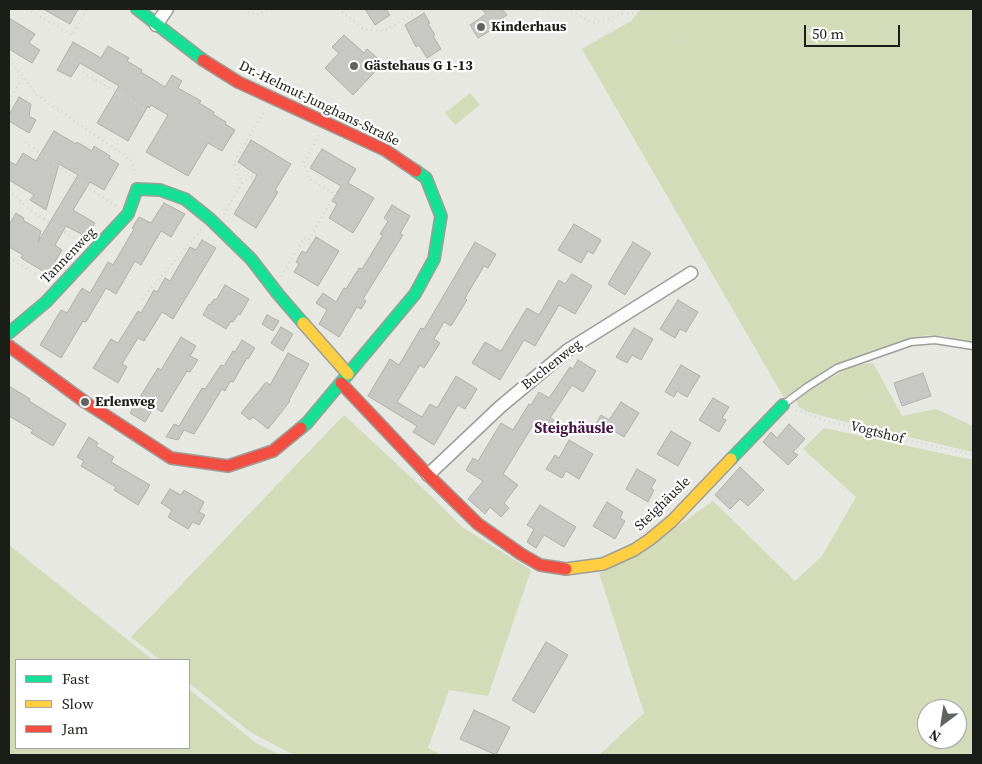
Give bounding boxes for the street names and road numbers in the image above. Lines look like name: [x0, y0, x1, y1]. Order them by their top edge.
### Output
street label: Dr.-Helmut-Junghans-Straße: [236, 58, 402, 150]
street label: Tannenweg: [38, 224, 100, 288]
street label: Buchenweg: [519, 336, 585, 394]
street label: Vogtshof: [848, 418, 906, 448]
street label: Steighäusle: [632, 473, 694, 535]

